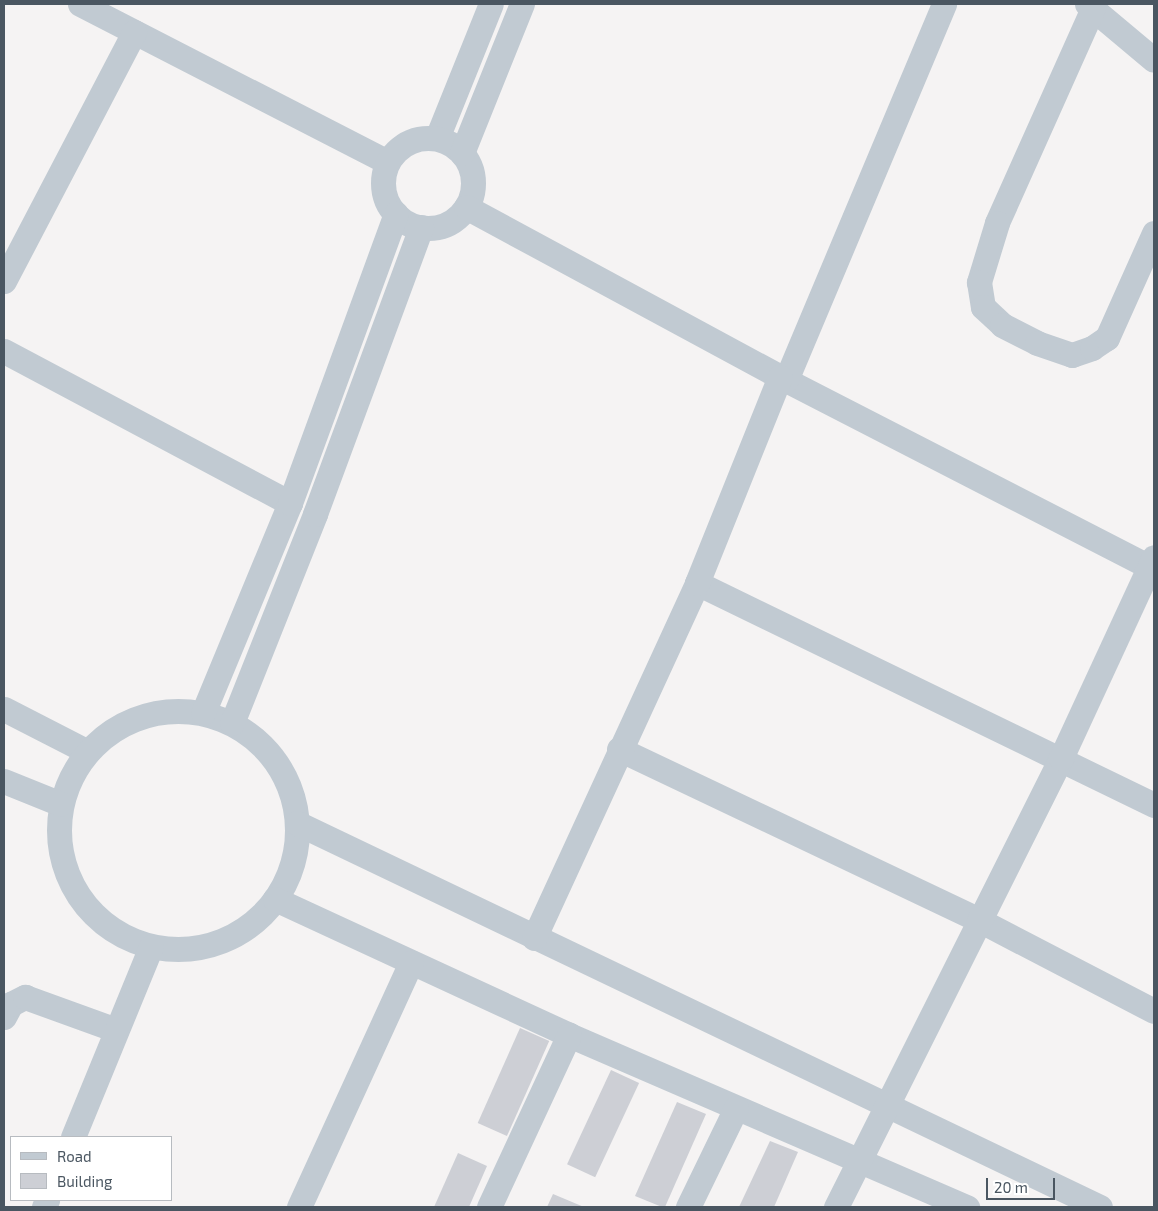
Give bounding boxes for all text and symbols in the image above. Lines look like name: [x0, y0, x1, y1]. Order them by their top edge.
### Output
legend: [10, 1136, 172, 1201]
text: Road: [57, 1147, 92, 1165]
scale bar: [988, 1168, 1057, 1200]
text: Building: [57, 1172, 112, 1190]
text: 20 m: [994, 1178, 1028, 1196]

